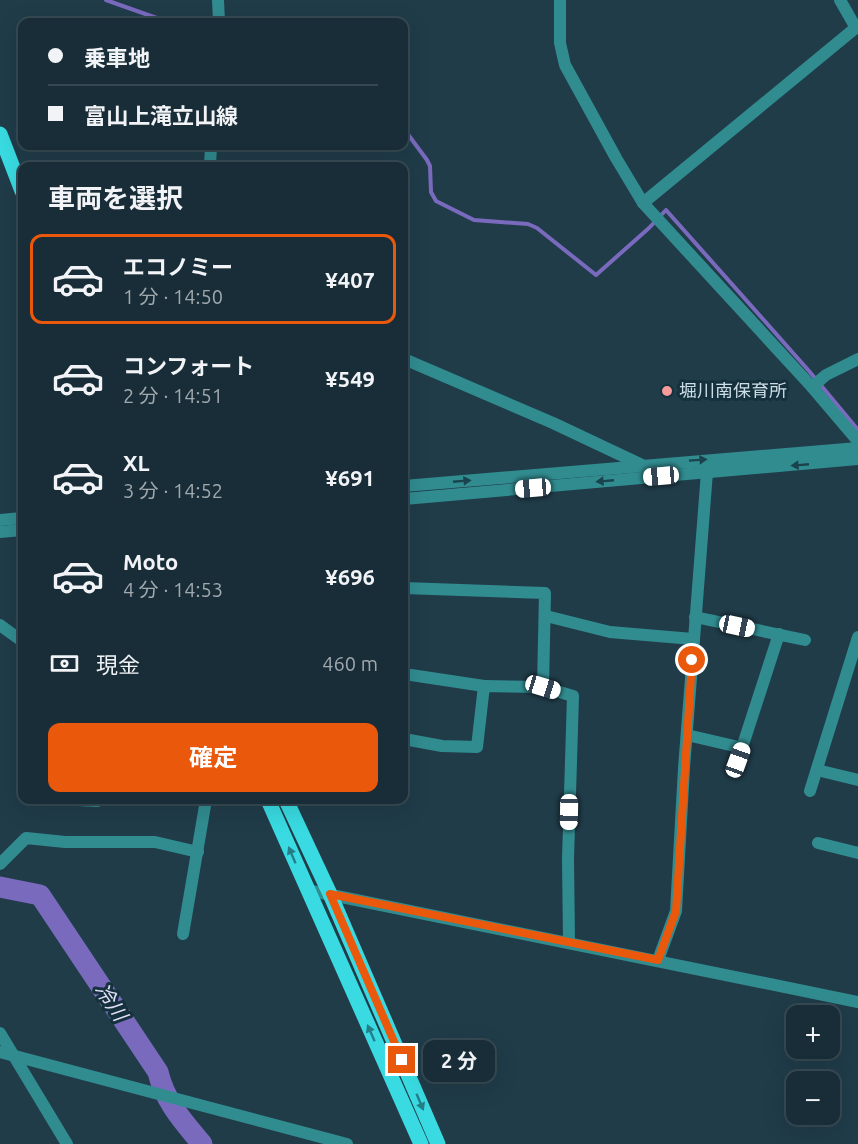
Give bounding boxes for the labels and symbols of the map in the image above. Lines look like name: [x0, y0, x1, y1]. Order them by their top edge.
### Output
place label: 堀川南保育所: [679, 380, 787, 400]
marker: 堀川南保育所: [660, 384, 674, 398]
one-way arrow: [688, 455, 707, 465]
one-way arrow: [790, 460, 809, 470]
car: [642, 465, 680, 487]
one-way arrow: [452, 476, 471, 486]
one-way arrow: [596, 476, 615, 486]
car: [514, 477, 552, 499]
car: [718, 613, 756, 639]
route start: [678, 646, 705, 673]
car: [523, 673, 563, 701]
car: [723, 740, 753, 780]
car: [560, 794, 578, 830]
one-way arrow: [287, 846, 297, 864]
water label: 冷川: [91, 979, 133, 1026]
one-way arrow: [367, 1025, 376, 1042]
callout: 2 分: [423, 1039, 495, 1081]
route end: [388, 1046, 415, 1073]
one-way arrow: [415, 1094, 425, 1112]

